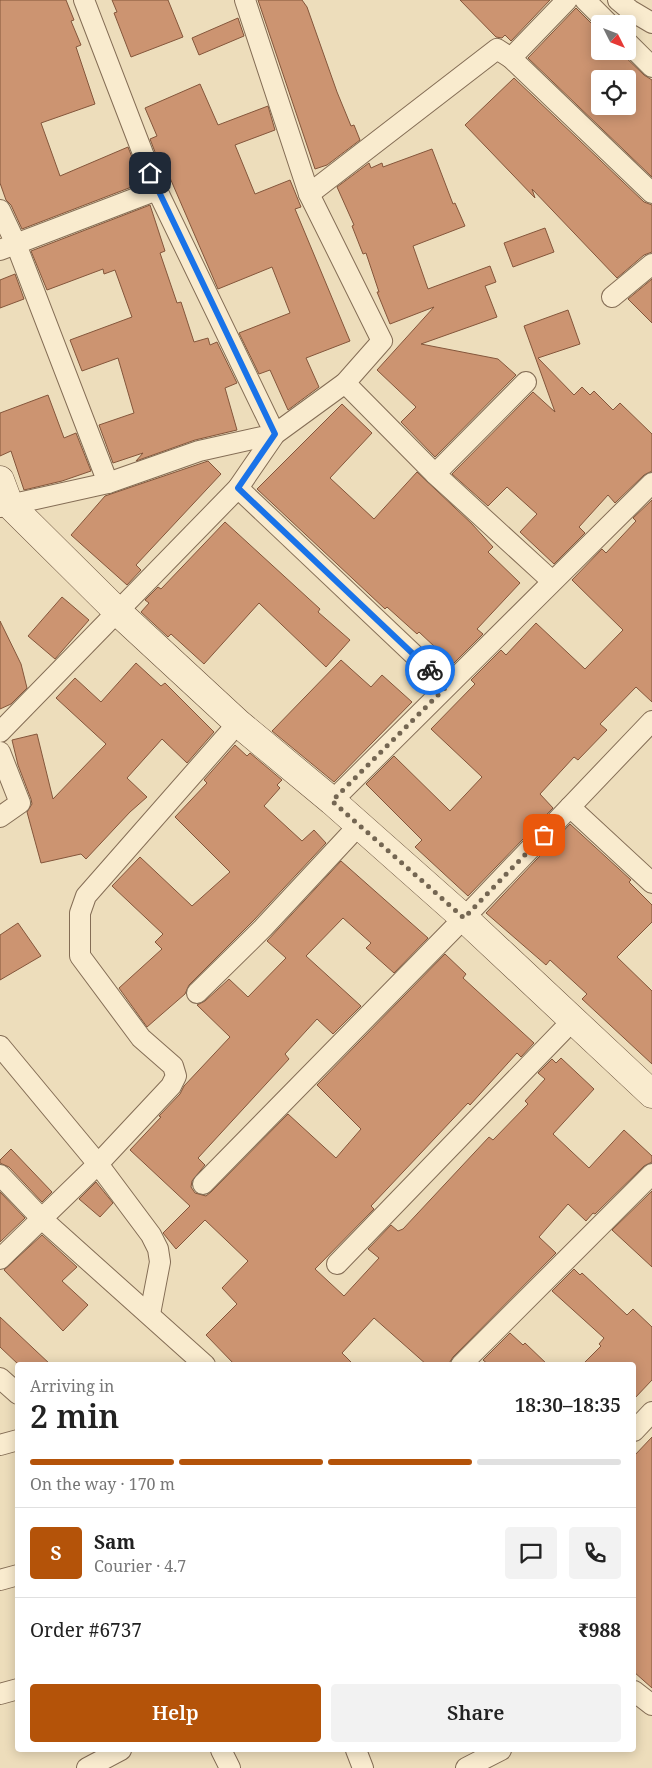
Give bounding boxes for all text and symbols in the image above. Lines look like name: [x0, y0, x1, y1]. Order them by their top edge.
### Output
north arrow: [591, 15, 636, 60]
map controls: [591, 15, 636, 115]
button: locate: [591, 70, 636, 115]
pin: [129, 152, 171, 194]
icon: home: [136, 159, 164, 187]
courier: [405, 645, 455, 695]
icon: bike: [416, 656, 444, 684]
pin: [523, 814, 565, 856]
icon: bag: [530, 821, 558, 849]
text: Arriving in: [30, 1375, 114, 1397]
text: 18:30–18:35: [515, 1392, 621, 1418]
text: 2 min: [30, 1394, 119, 1437]
text: On the way · 170 m: [30, 1473, 175, 1495]
button: chat: [505, 1527, 557, 1579]
button: phone: [569, 1527, 621, 1579]
text: Sam: [94, 1529, 135, 1555]
text: S: [50, 1540, 62, 1566]
text: Courier · 4.7: [94, 1555, 186, 1577]
text: Order #6737: [30, 1617, 142, 1643]
text: ₹988: [578, 1617, 621, 1643]
button: Help: [30, 1684, 321, 1742]
button: Share: [331, 1684, 621, 1742]

